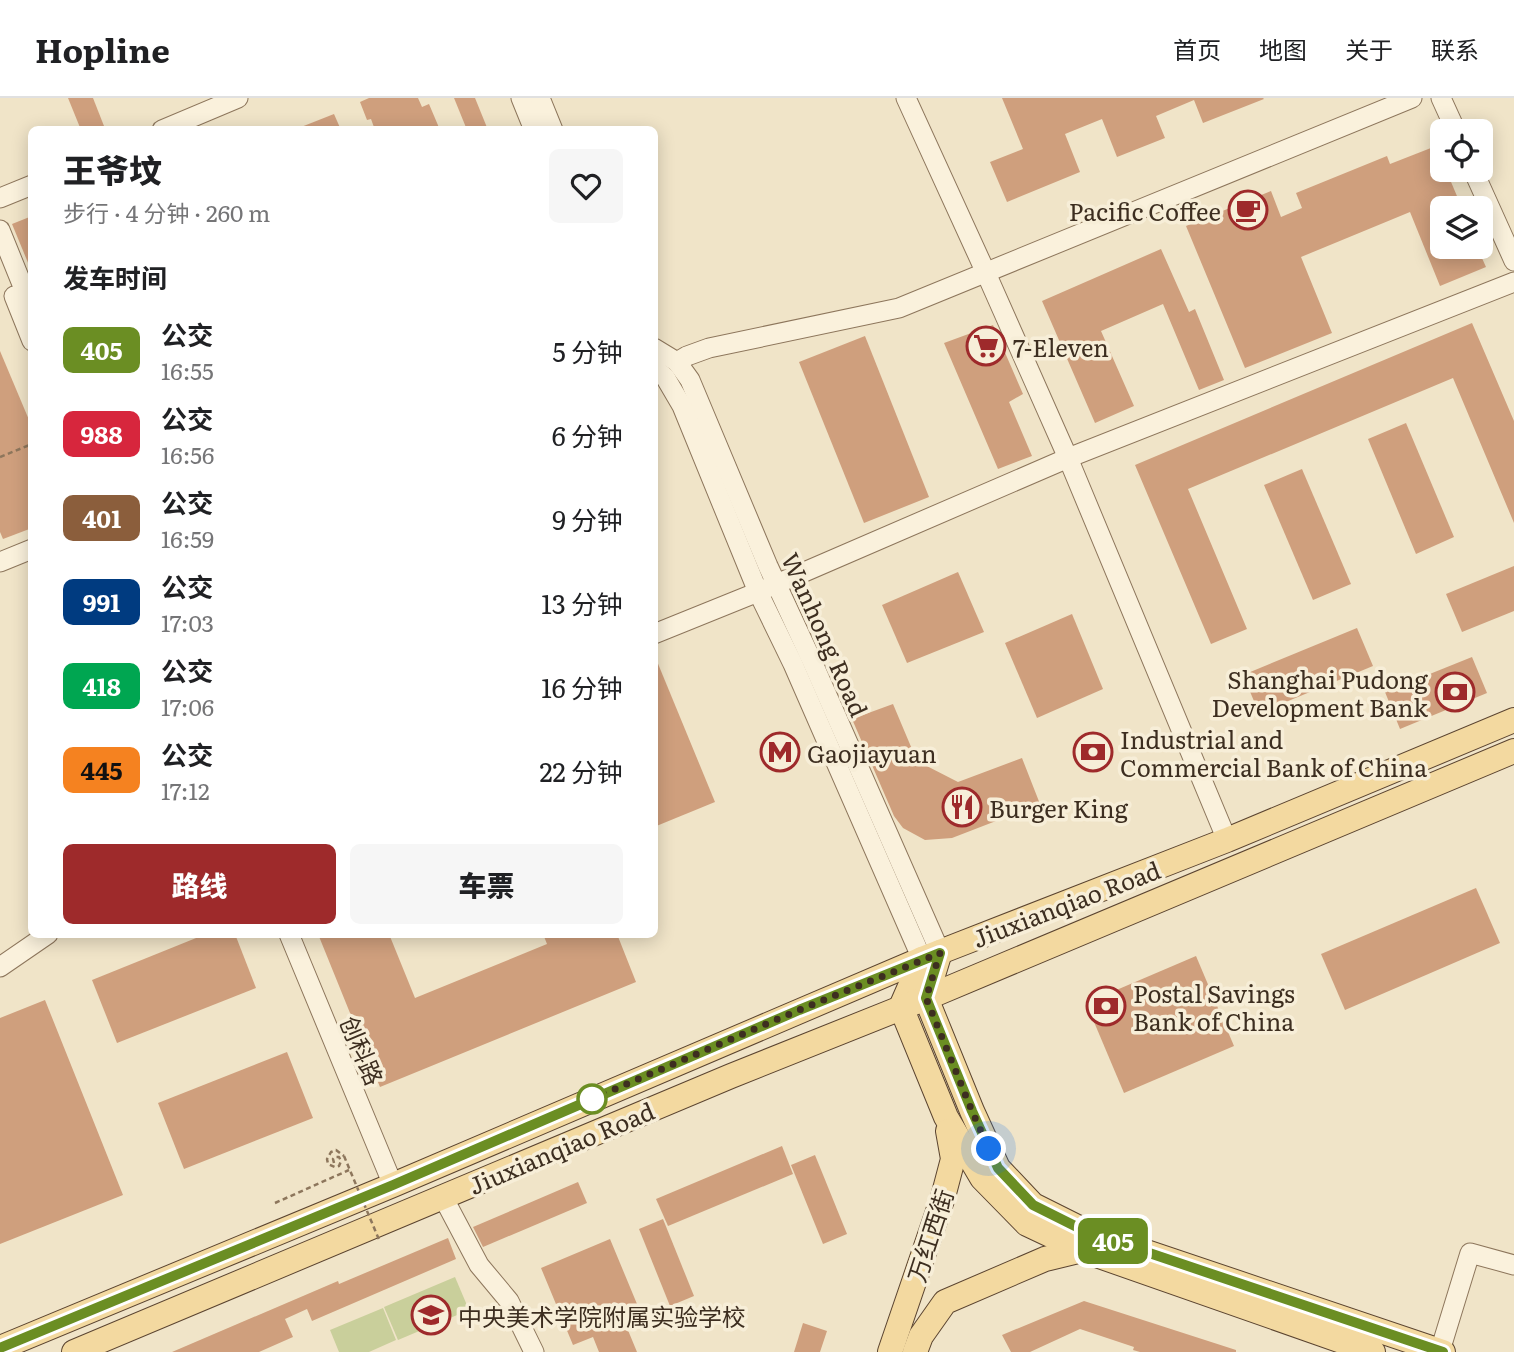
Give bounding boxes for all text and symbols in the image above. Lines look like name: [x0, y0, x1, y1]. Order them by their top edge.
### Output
text: Hopline: [35, 24, 170, 73]
text: 首页: [1173, 31, 1221, 66]
text: 地图: [1259, 31, 1307, 66]
text: 关于: [1345, 31, 1393, 66]
text: 联系: [1431, 31, 1479, 66]
map controls: [1430, 119, 1493, 259]
button: locate: [1430, 119, 1493, 182]
text: 王爷坟: [63, 144, 162, 193]
button: heart: [549, 149, 623, 223]
cafe icon: Pacific Coffee: [1227, 189, 1269, 231]
place label: Pacific Coffee: [1069, 193, 1221, 228]
text: 步行 · 4 分钟 · 260 m: [63, 195, 270, 229]
button: layers: [1430, 196, 1493, 259]
text: 发车时间: [63, 257, 167, 296]
text: 公交: [161, 314, 213, 353]
supermarket icon: 7-Eleven: [965, 325, 1007, 367]
place label: 7-Eleven: [1013, 329, 1109, 364]
text: 5 分钟: [553, 331, 623, 370]
text: 405: [80, 332, 123, 367]
text: 16:55: [161, 353, 214, 387]
text: 公交: [161, 398, 213, 437]
text: 6 分钟: [552, 415, 623, 454]
text: 988: [80, 416, 123, 451]
text: 16:56: [161, 437, 214, 471]
text: 公交: [161, 482, 213, 521]
text: 9 分钟: [552, 499, 623, 538]
text: 401: [82, 500, 121, 535]
text: 16:59: [161, 521, 214, 555]
street label: Wanhong Road: [774, 546, 878, 722]
text: 公交: [161, 566, 213, 605]
text: 13 分钟: [541, 583, 623, 622]
text: 991: [83, 584, 120, 619]
text: 17:03: [161, 605, 214, 639]
text: 公交: [161, 650, 213, 689]
place label: Shanghai Pudong Development Bank: [1212, 661, 1429, 724]
text: 16 分钟: [541, 667, 623, 706]
text: 418: [82, 668, 121, 703]
bank icon: Shanghai Pudong Development Bank: [1434, 671, 1476, 713]
text: 17:06: [161, 689, 214, 723]
place label: Industrial and Commercial Bank of China: [1120, 721, 1427, 784]
metro station icon: Gaojiayuan: [759, 731, 801, 773]
bank icon: Industrial and Commercial Bank of China: [1072, 731, 1114, 773]
text: 公交: [161, 734, 213, 773]
place label: Gaojiayuan: [807, 735, 937, 770]
text: 22 分钟: [539, 751, 623, 790]
text: 445: [81, 752, 123, 787]
text: 17:12: [161, 773, 210, 807]
restaurant icon: Burger King: [941, 786, 983, 828]
place label: Burger King: [989, 790, 1129, 825]
button: 路线: [63, 844, 336, 924]
button: 车票: [350, 844, 623, 924]
street label: Jiuxianqiao Road: [967, 851, 1165, 955]
place label: Postal Savings Bank of China: [1133, 975, 1295, 1038]
bank icon: Postal Savings Bank of China: [1085, 985, 1127, 1027]
street label: 创科路: [333, 1010, 393, 1090]
unlabelled marker: [577, 1084, 607, 1114]
street label: Jiuxianqiao Road: [463, 1092, 660, 1202]
your location: [971, 1131, 1006, 1166]
street label: 万红西街: [898, 1184, 960, 1286]
line badge: 405: [1073, 1218, 1153, 1264]
text: 405: [1092, 1223, 1134, 1258]
school or university icon: 中央美术学院附属实验学校: [410, 1294, 452, 1336]
place label: 中央美术学院附属实验学校: [458, 1298, 746, 1333]

